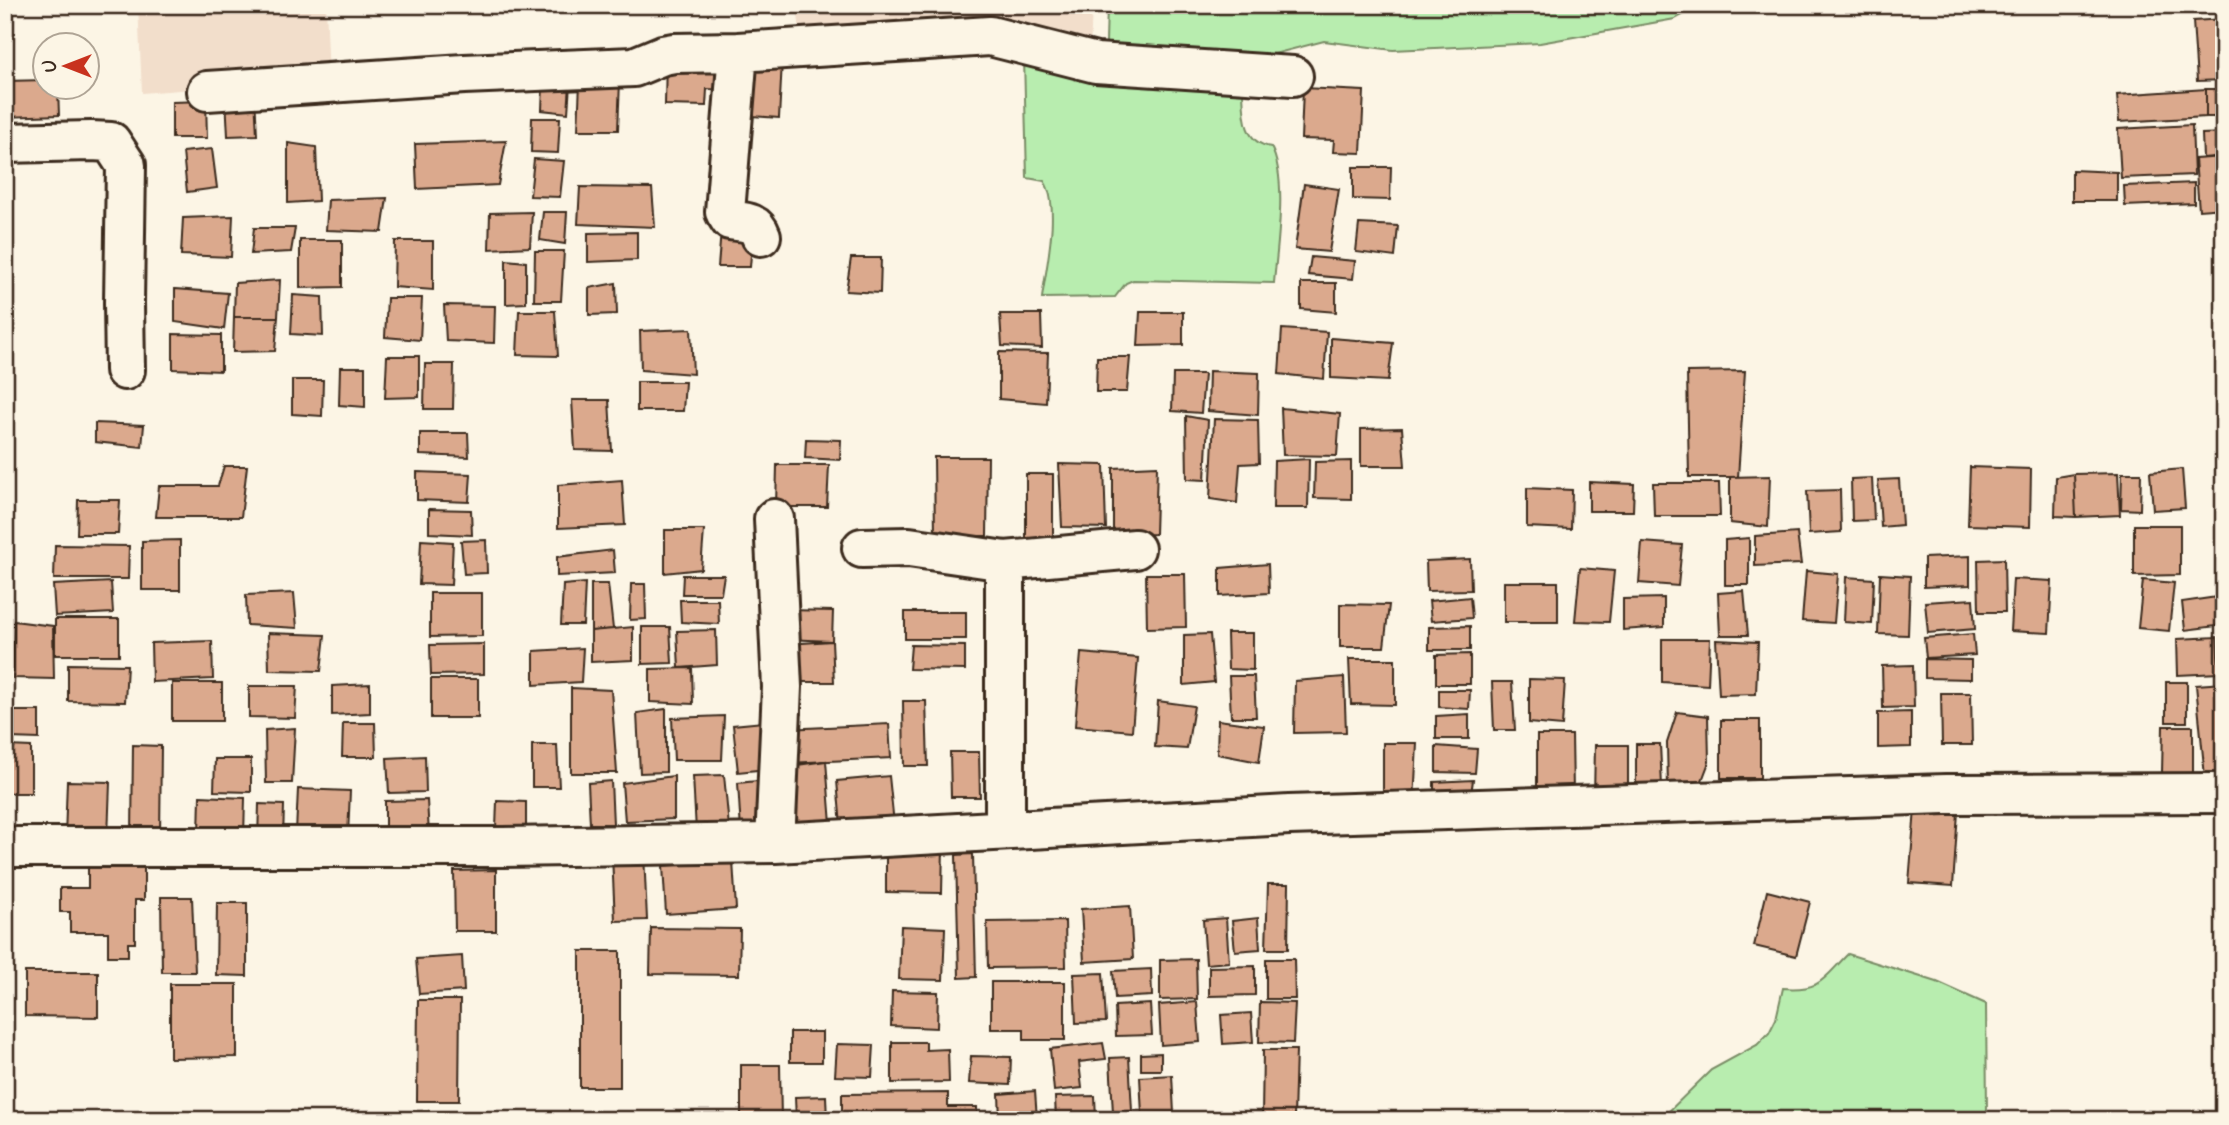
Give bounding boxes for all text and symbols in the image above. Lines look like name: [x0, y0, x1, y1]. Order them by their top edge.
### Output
north arrow: [32, 32, 102, 102]
text: U: [38, 60, 63, 72]

